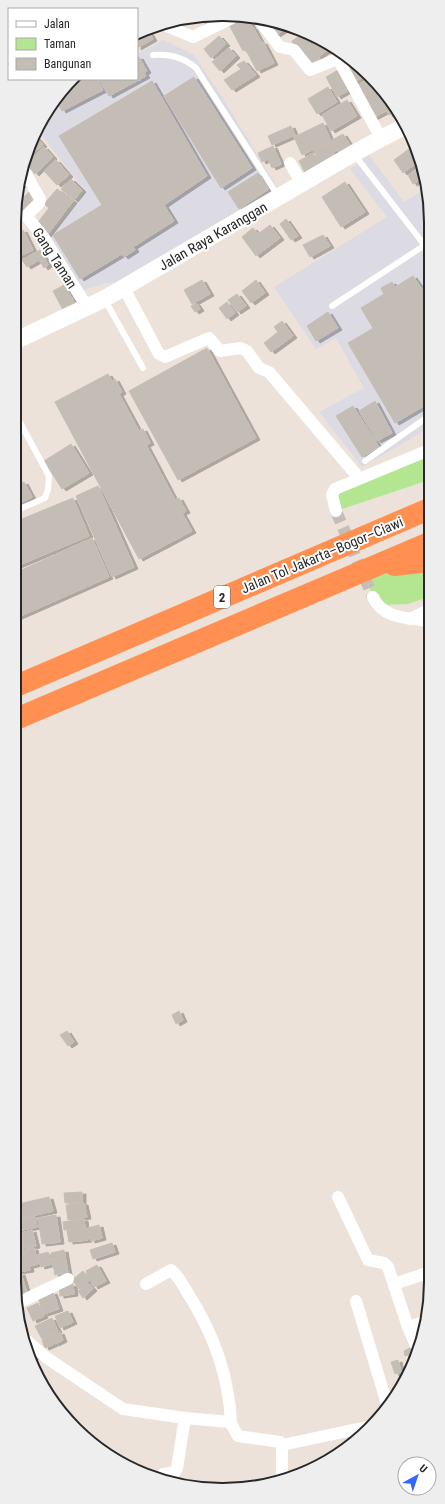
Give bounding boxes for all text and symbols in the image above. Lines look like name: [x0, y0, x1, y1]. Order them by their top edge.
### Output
legend: [8, 8, 138, 80]
text: Jalan: [44, 17, 70, 31]
text: Taman: [44, 37, 76, 51]
text: Bangunan: [44, 57, 91, 71]
street label: Jalan Raya Karanggan: [156, 199, 270, 273]
street label: Gang Taman: [30, 225, 80, 291]
street label: Jalan Tol Jakarta–Bogor–Ciawi: [239, 514, 405, 596]
road number: 2: [214, 586, 230, 608]
north arrow: [397, 1456, 437, 1496]
text: U: [417, 1462, 430, 1476]

